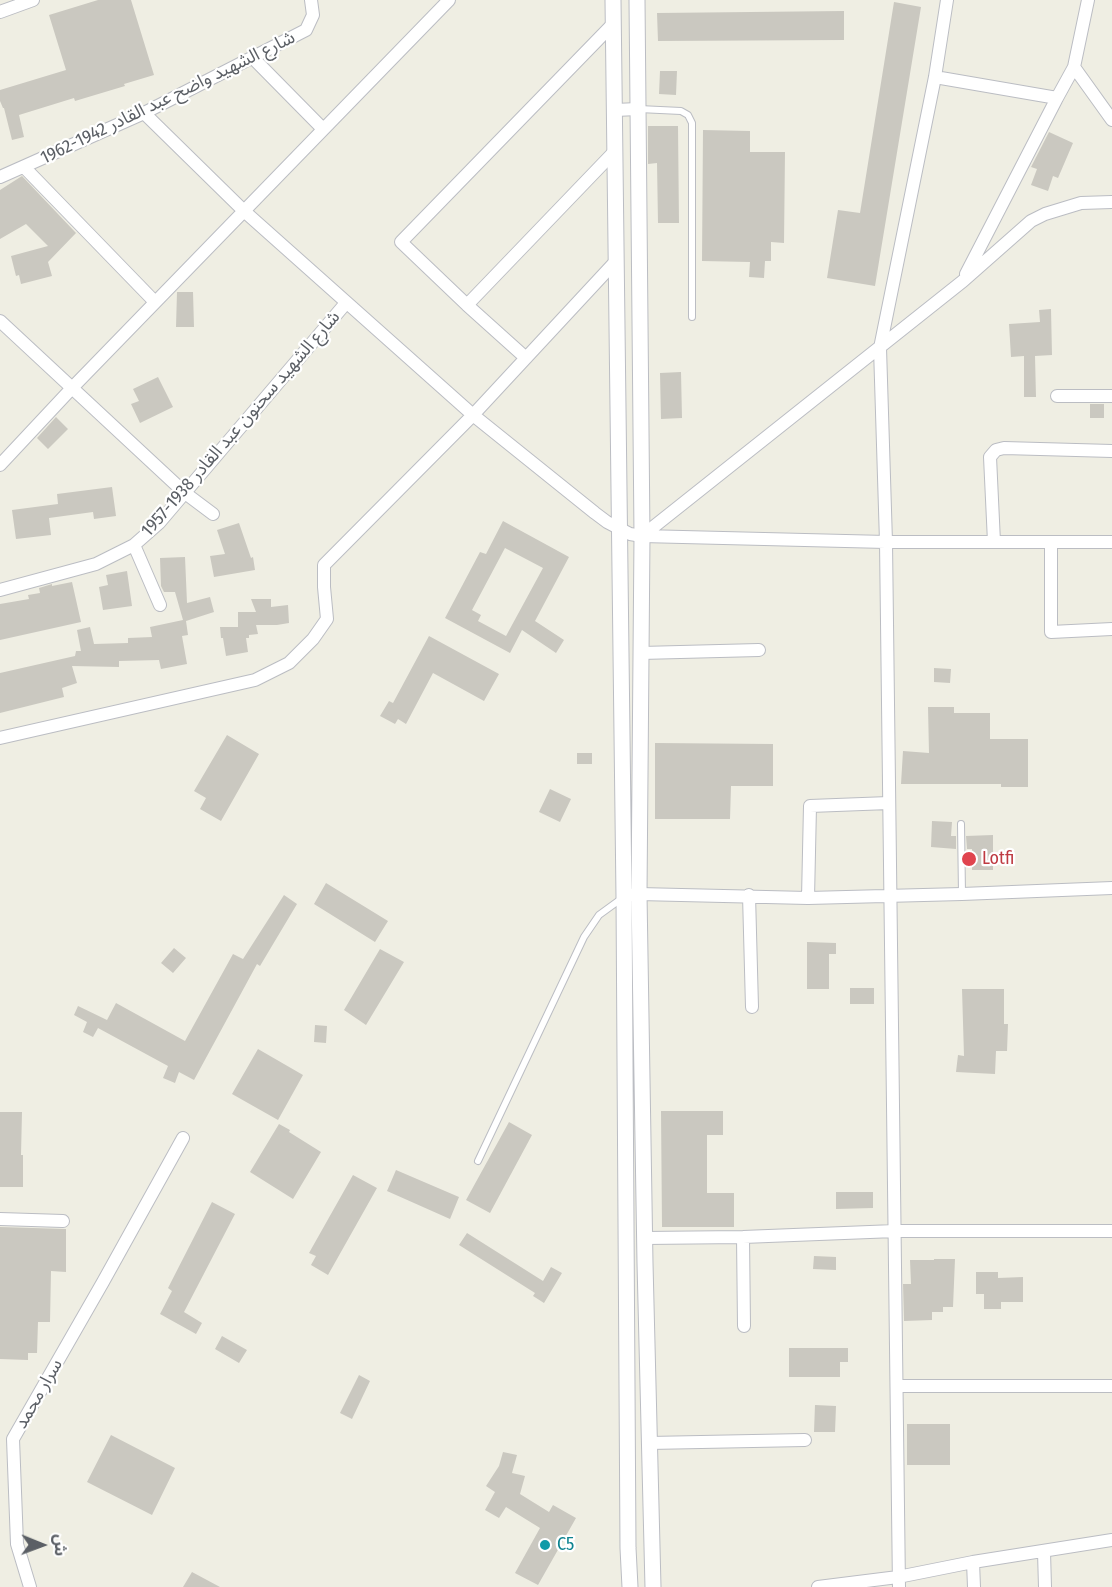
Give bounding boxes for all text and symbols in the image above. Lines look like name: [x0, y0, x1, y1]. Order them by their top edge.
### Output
street label: شارع الشهيد واضح عبد القادر 1942-1962: [37, 27, 299, 169]
street label: شارع الشهيد سحنون عبد القادر 1938-1957: [137, 307, 345, 541]
place label: Lotfi: [982, 848, 1014, 870]
marker: Lotfi: [960, 850, 978, 868]
street label: سرار محمد: [10, 1355, 68, 1433]
north arrow: [12, 1515, 72, 1575]
text: ش: [51, 1534, 70, 1556]
place label: C5: [557, 1534, 574, 1556]
marker: C5: [538, 1538, 552, 1552]

